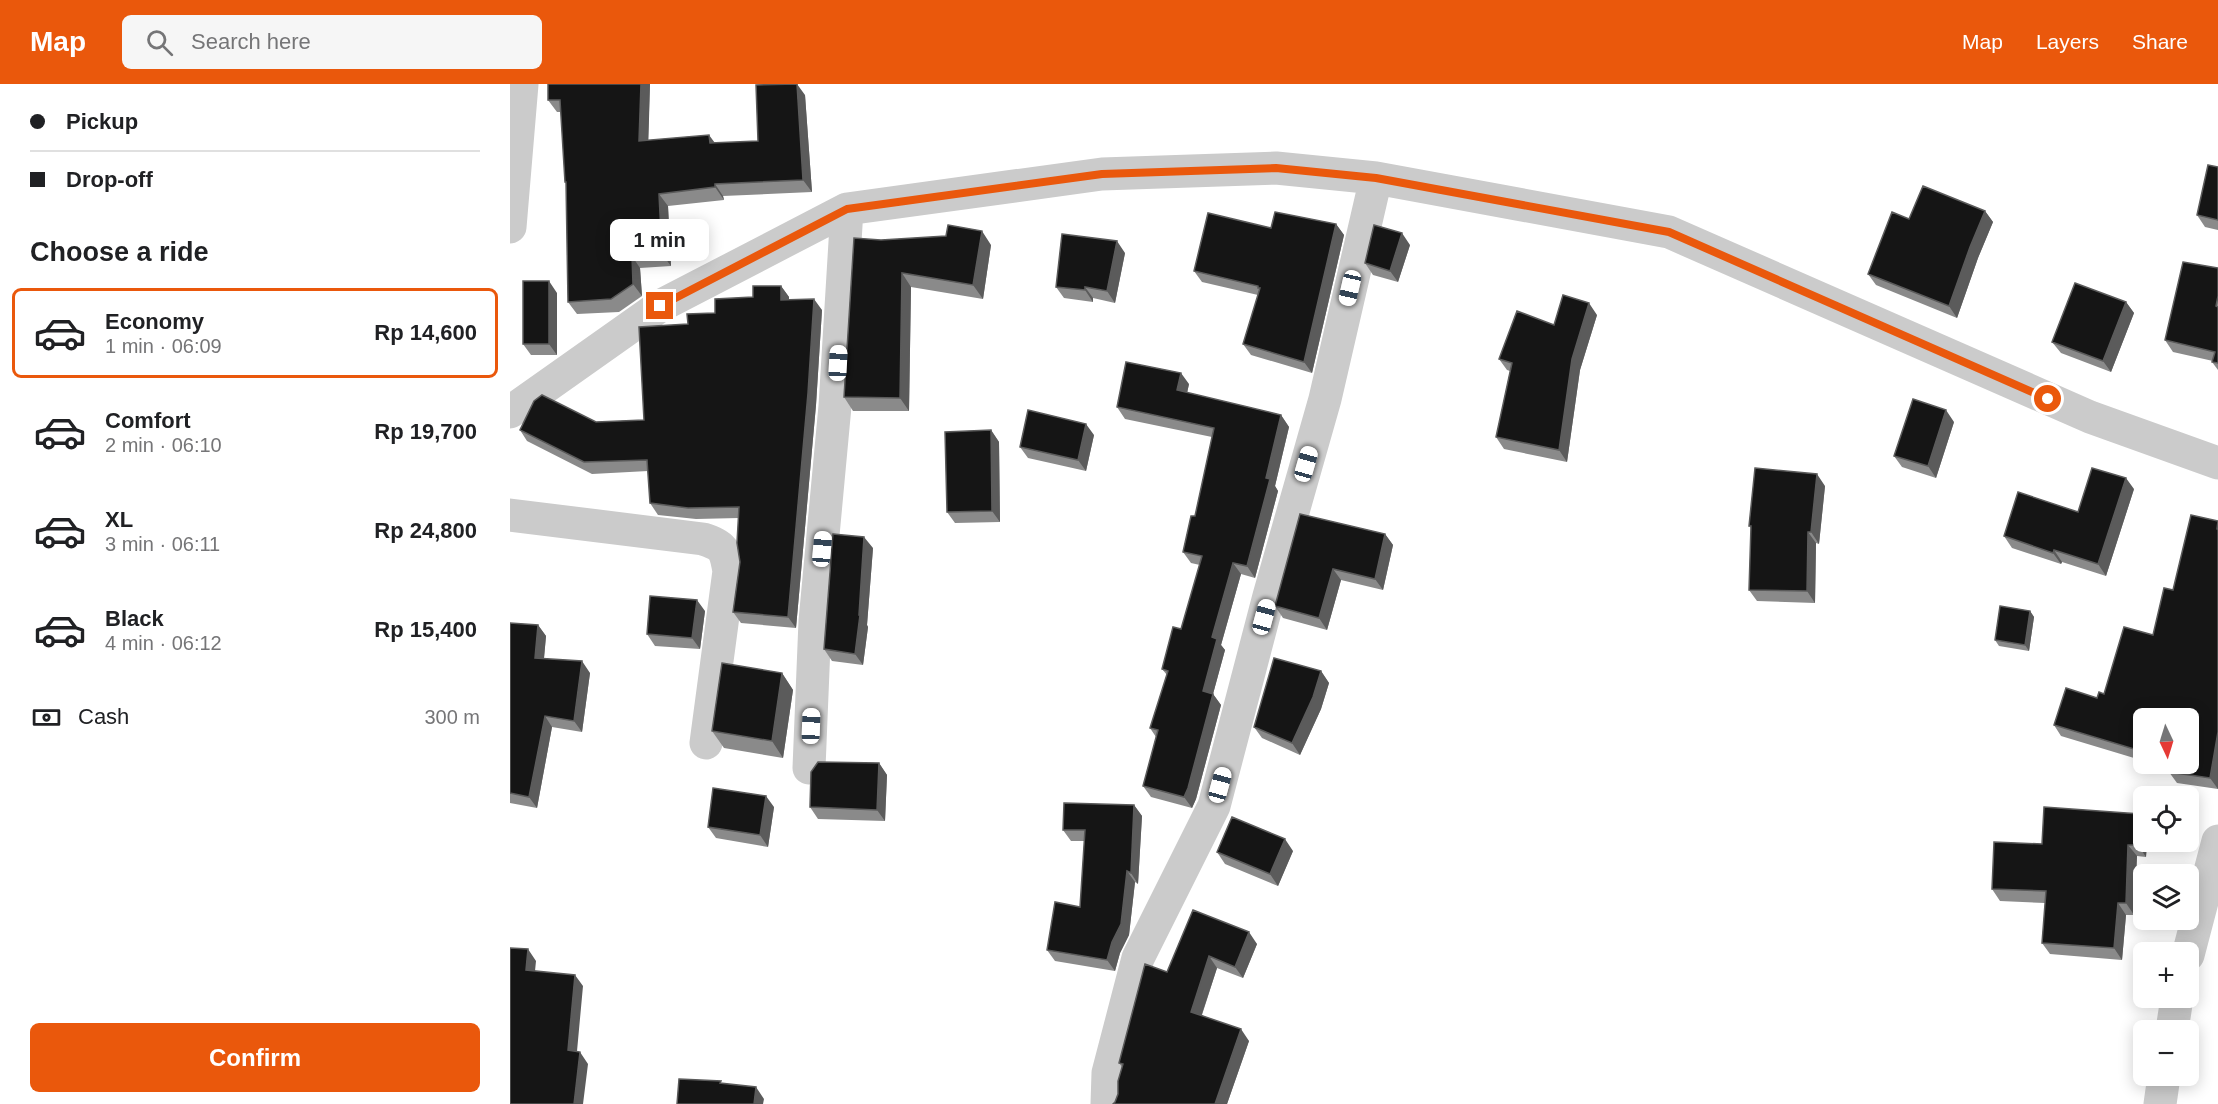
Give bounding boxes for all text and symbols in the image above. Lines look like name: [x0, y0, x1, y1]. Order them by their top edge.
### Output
search box: [122, 15, 542, 69]
text: Map: [30, 26, 86, 57]
icon: search: [143, 26, 176, 59]
text: Search here: [191, 29, 311, 54]
text: Map: [1962, 30, 2003, 53]
text: Layers: [2036, 30, 2099, 53]
text: Share: [2132, 30, 2188, 53]
text: Pickup: [66, 109, 138, 134]
text: Drop-off: [66, 167, 153, 192]
callout: 1 min: [610, 219, 710, 261]
text: 1 min: [633, 229, 686, 251]
text: Choose a ride: [30, 237, 209, 267]
car: [1337, 268, 1363, 308]
route end: [646, 292, 673, 319]
icon: car: [33, 306, 87, 360]
text: Economy: [105, 309, 204, 334]
text: Rp 14,600: [374, 320, 477, 345]
text: 1 min · 06:09: [105, 335, 222, 357]
car: [828, 345, 848, 381]
route start: [2034, 385, 2061, 412]
icon: car: [33, 405, 87, 459]
text: Comfort: [105, 408, 191, 433]
text: Rp 19,700: [374, 419, 477, 444]
text: 2 min · 06:10: [105, 434, 222, 456]
car: [1292, 444, 1320, 484]
icon: car: [33, 504, 87, 558]
text: XL: [105, 507, 133, 532]
text: Rp 24,800: [374, 518, 477, 543]
car: [811, 530, 833, 568]
text: 3 min · 06:11: [105, 533, 220, 555]
car: [1251, 597, 1277, 637]
icon: car: [33, 603, 87, 657]
text: Black: [105, 606, 164, 631]
text: Rp 15,400: [374, 617, 477, 642]
text: 4 min · 06:12: [105, 632, 222, 654]
icon: cash: [30, 701, 63, 734]
text: Cash: [78, 704, 129, 729]
text: 300 m: [424, 706, 480, 728]
car: [801, 708, 821, 744]
north arrow: [2133, 708, 2199, 774]
map controls: [2133, 708, 2199, 1086]
car: [1207, 765, 1233, 805]
button: locate: [2133, 786, 2199, 852]
button: layers: [2133, 864, 2199, 930]
button: +: [2133, 942, 2199, 1008]
button: −: [2133, 1020, 2199, 1086]
button: Confirm: [30, 1023, 480, 1092]

